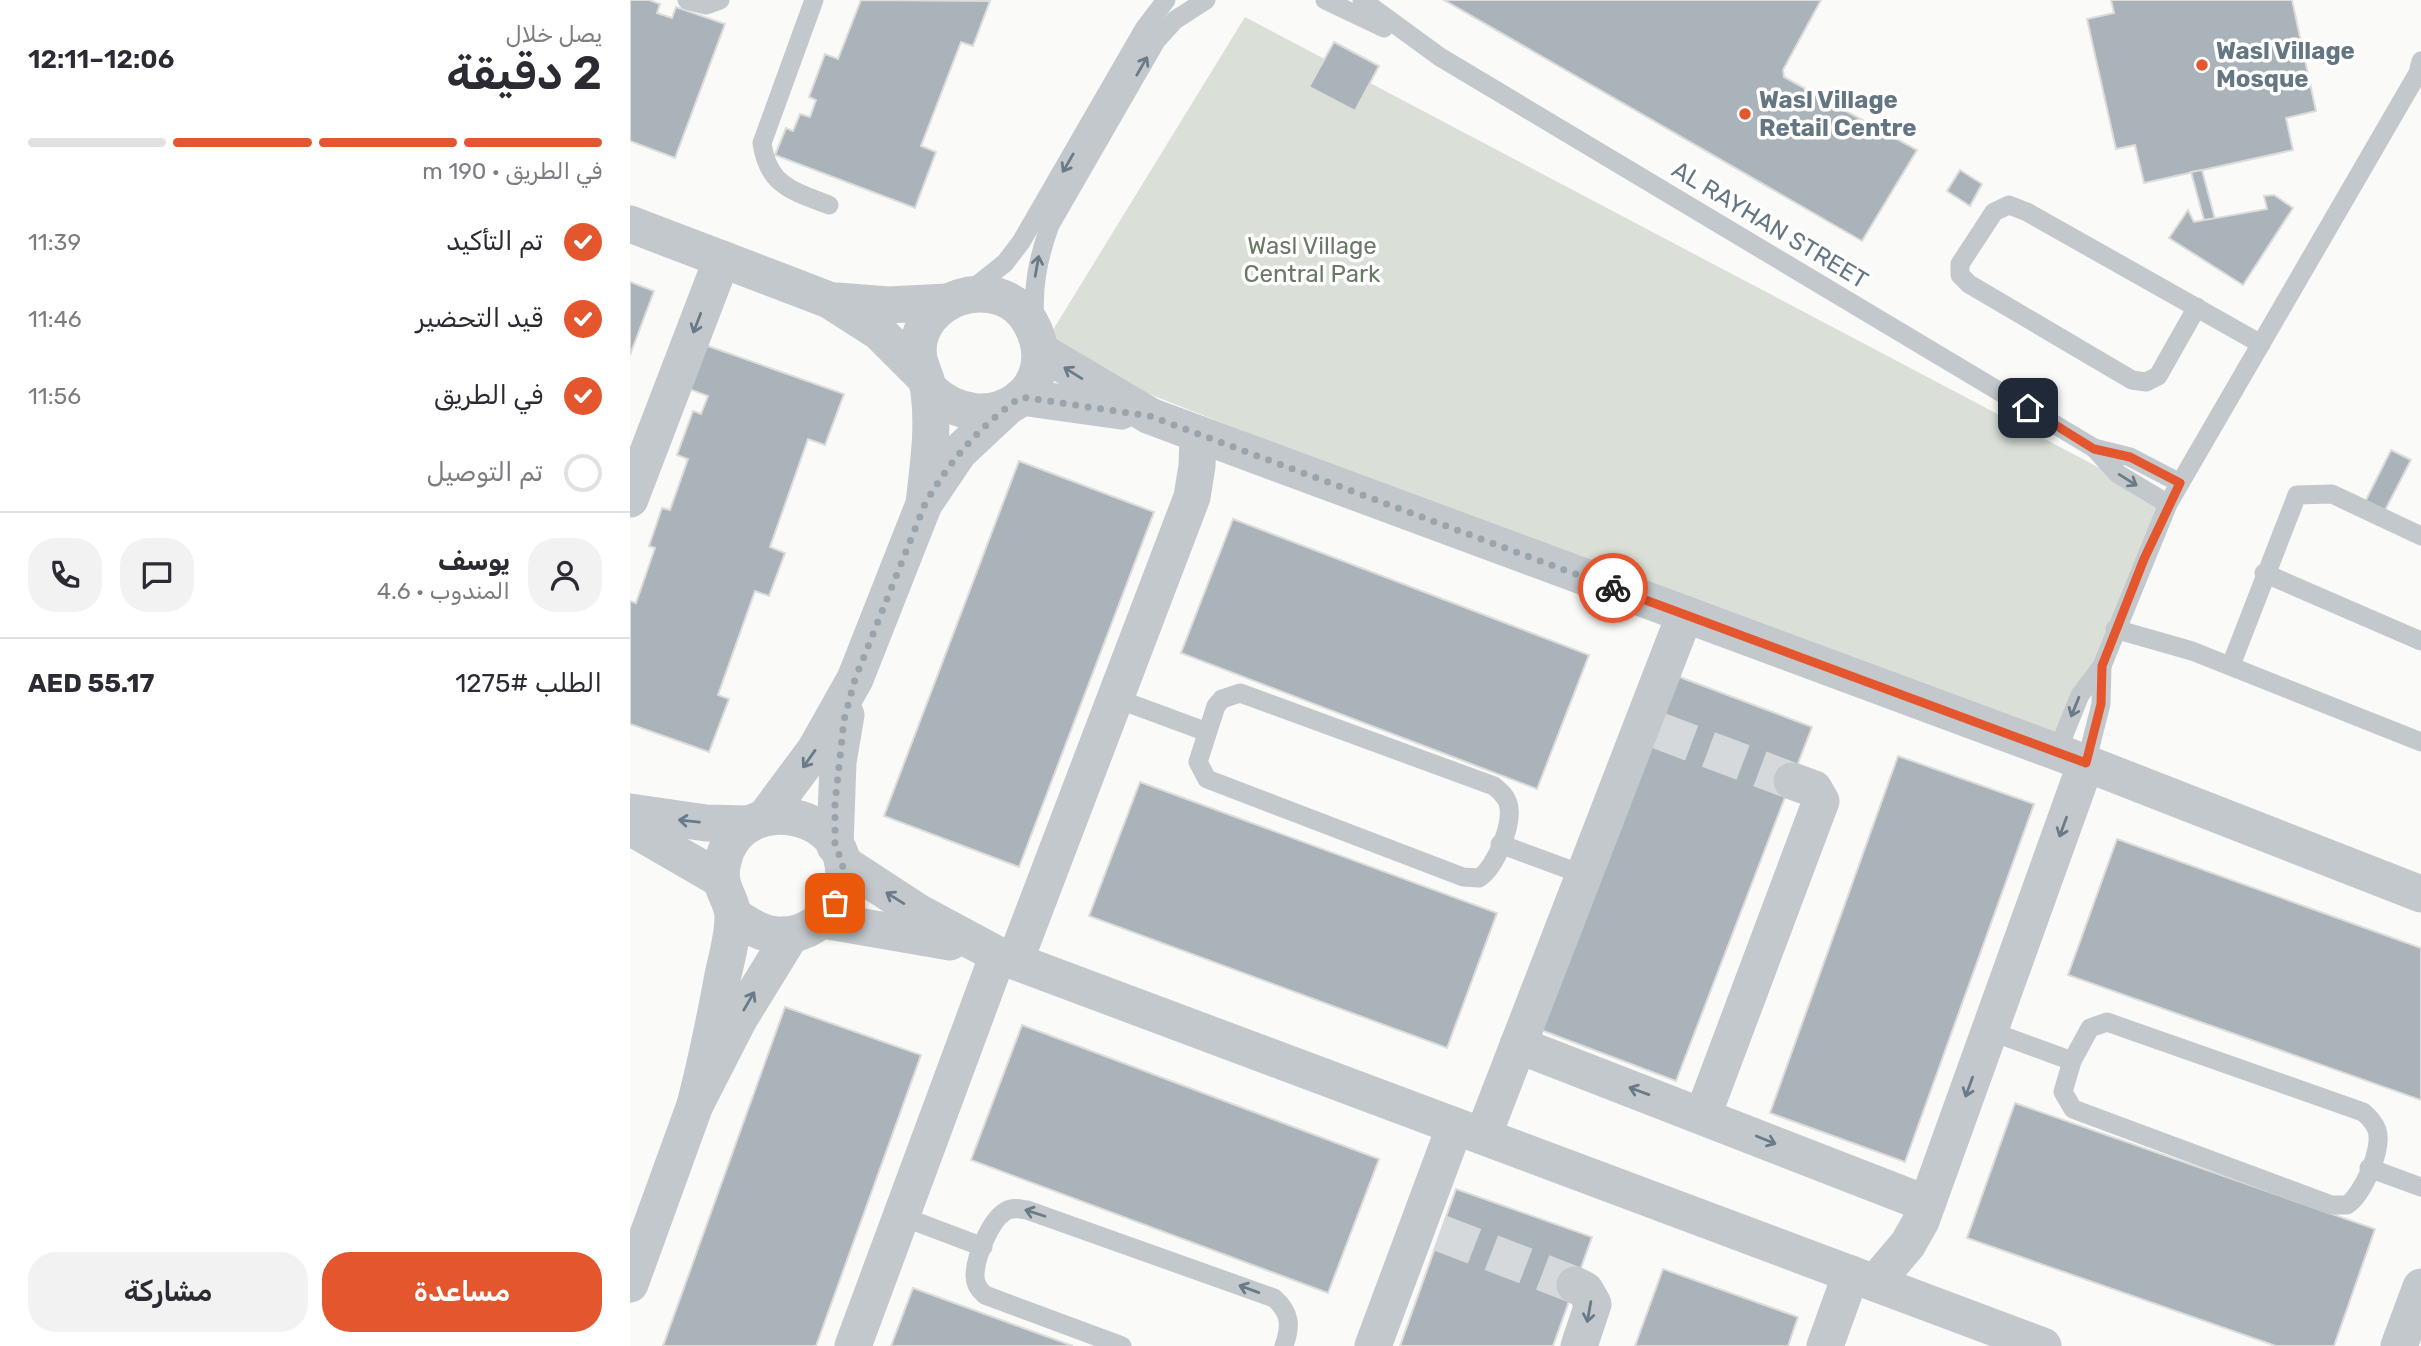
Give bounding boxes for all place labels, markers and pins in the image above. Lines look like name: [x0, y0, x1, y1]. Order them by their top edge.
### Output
place label: Wasl Village Mosque: [2216, 37, 2355, 93]
marker: Wasl Village Mosque: [2194, 57, 2210, 73]
place label: Wasl Village Retail Centre: [1759, 86, 1917, 142]
marker: Wasl Village Retail Centre: [1737, 106, 1753, 122]
pin: [1998, 378, 2058, 438]
pin: [805, 873, 865, 933]

